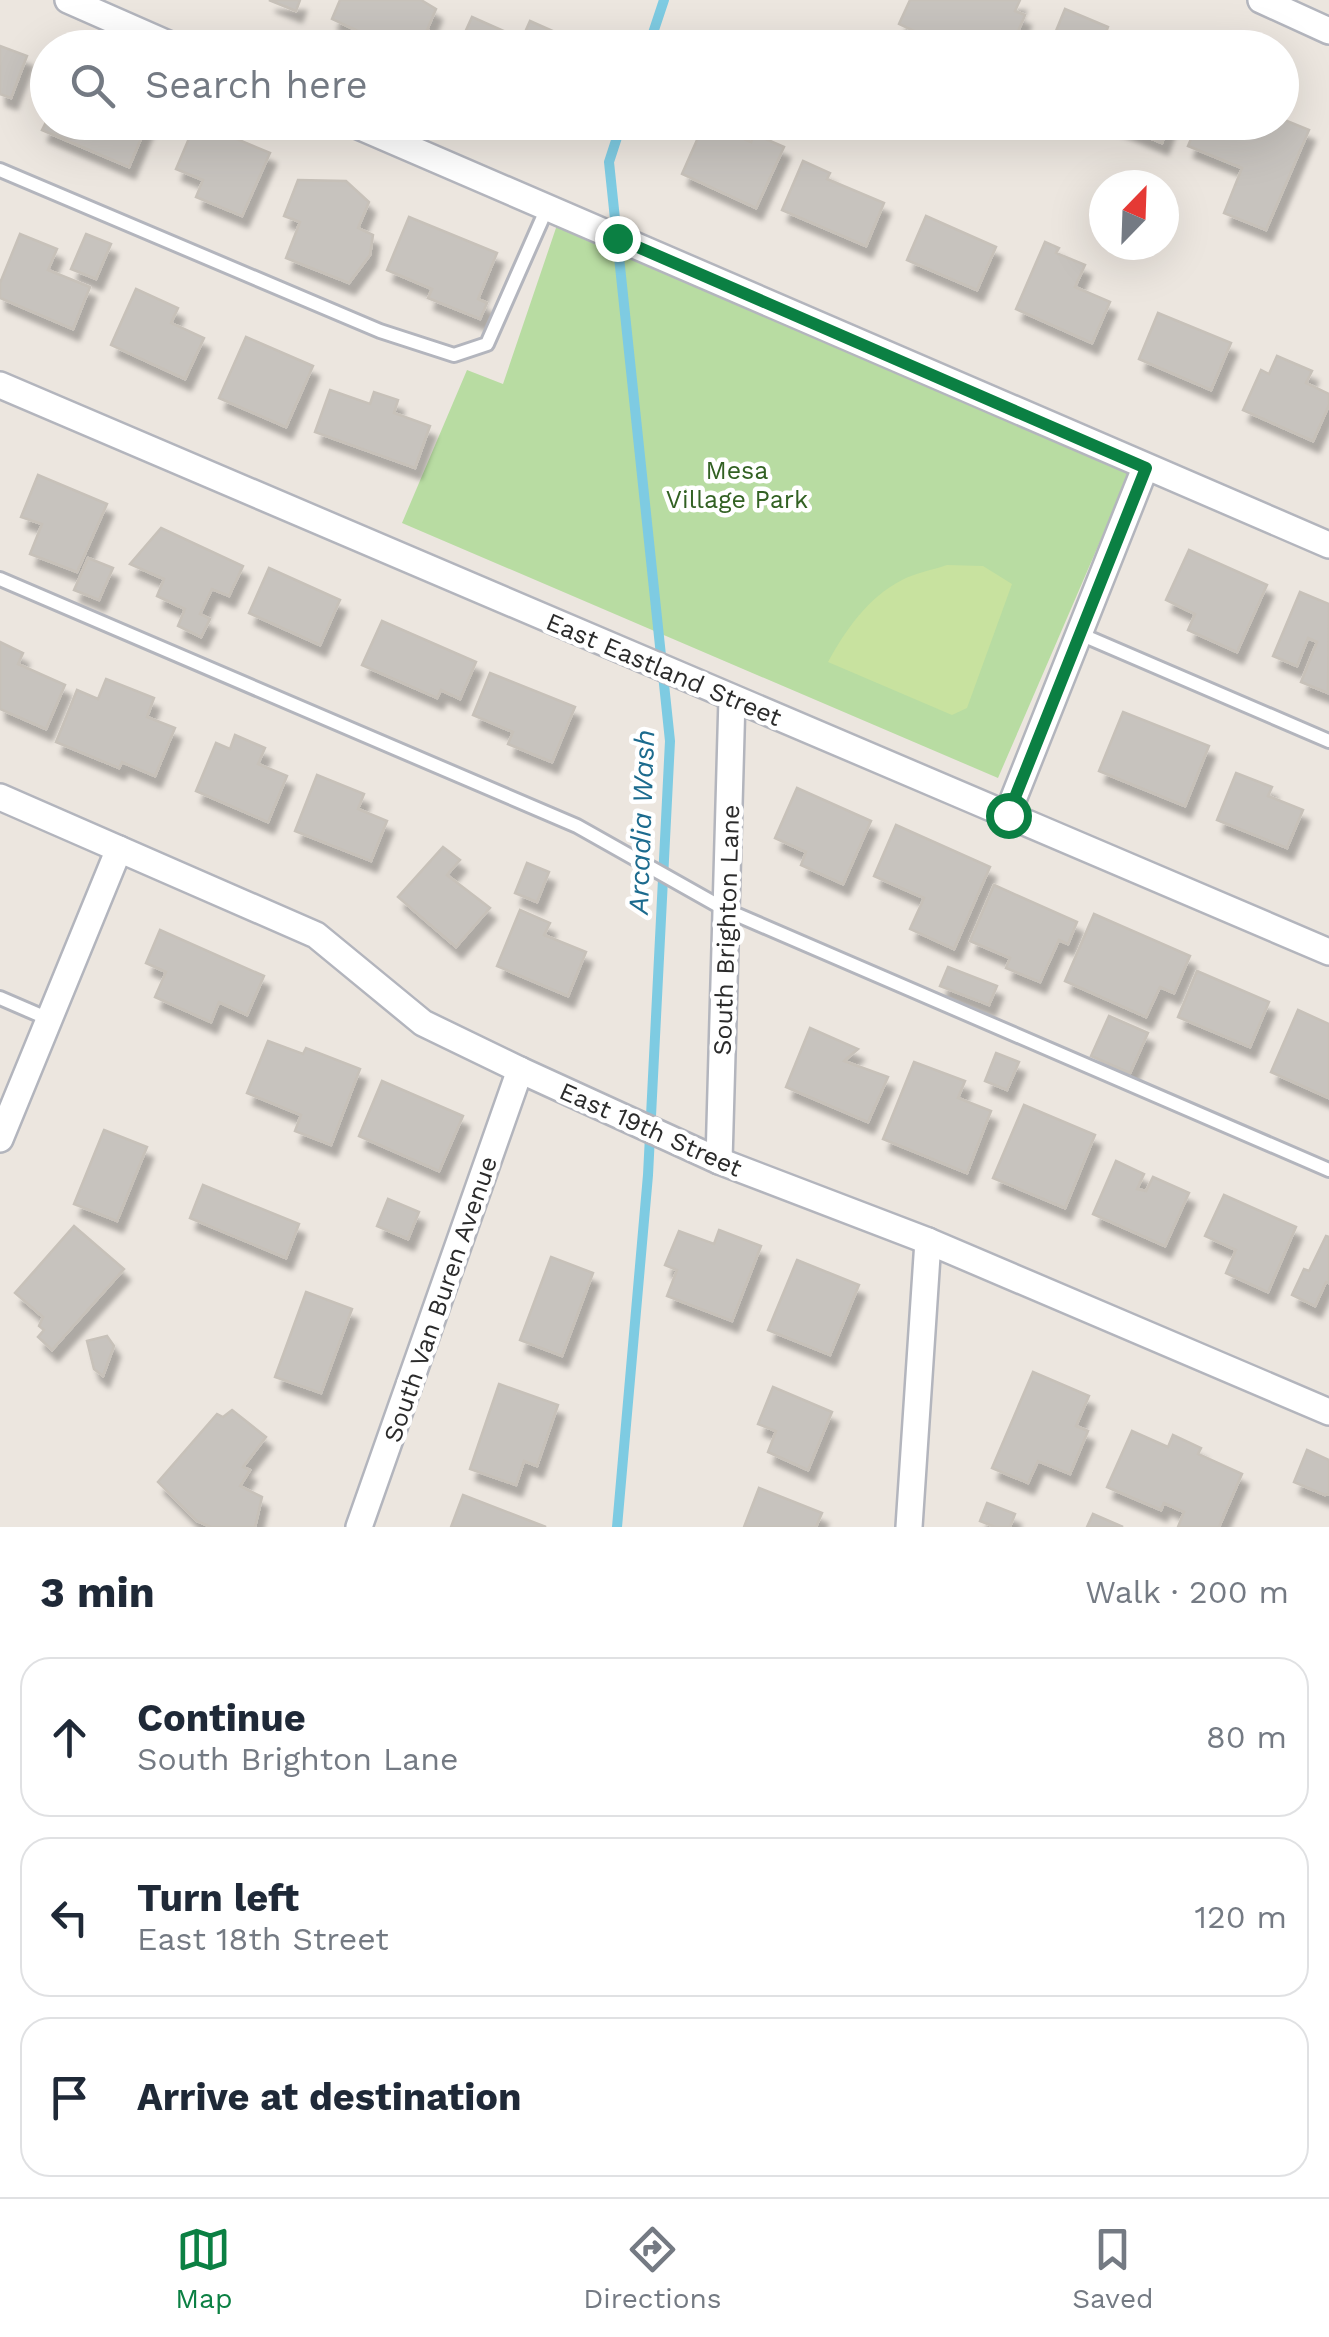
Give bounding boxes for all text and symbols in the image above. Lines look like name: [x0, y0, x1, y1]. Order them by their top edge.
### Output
search box: [30, 30, 1299, 140]
icon: search: [65, 58, 120, 113]
text: Search here: [145, 63, 368, 107]
north arrow: [1089, 170, 1179, 260]
route end: [595, 216, 641, 262]
park label: Mesa Village Park: [666, 456, 808, 514]
street label: East Eastland Street: [542, 607, 786, 732]
water label: Arcadia Wash: [622, 729, 661, 916]
route start: [986, 793, 1032, 839]
street label: South Brighton Lane: [708, 804, 745, 1056]
street label: East 19th Street: [555, 1076, 747, 1183]
street label: South Van Buren Avenue: [378, 1152, 503, 1446]
text: 3 min: [40, 1568, 155, 1617]
text: Walk · 200 m: [1085, 1573, 1289, 1611]
text: Continue: [137, 1696, 306, 1740]
icon: ahead: [42, 1710, 97, 1765]
text: 80 m: [1206, 1718, 1287, 1756]
text: South Brighton Lane: [137, 1740, 459, 1778]
text: Turn left: [137, 1876, 299, 1920]
icon: left: [42, 1890, 97, 1945]
text: 120 m: [1195, 1898, 1287, 1936]
text: East 18th Street: [137, 1920, 389, 1958]
icon: arrive: [42, 2070, 97, 2125]
text: Arrive at destination: [137, 2075, 522, 2119]
tab: Map: [175, 2222, 233, 2315]
tab: Directions: [583, 2222, 722, 2315]
tab: Saved: [1072, 2222, 1154, 2315]

